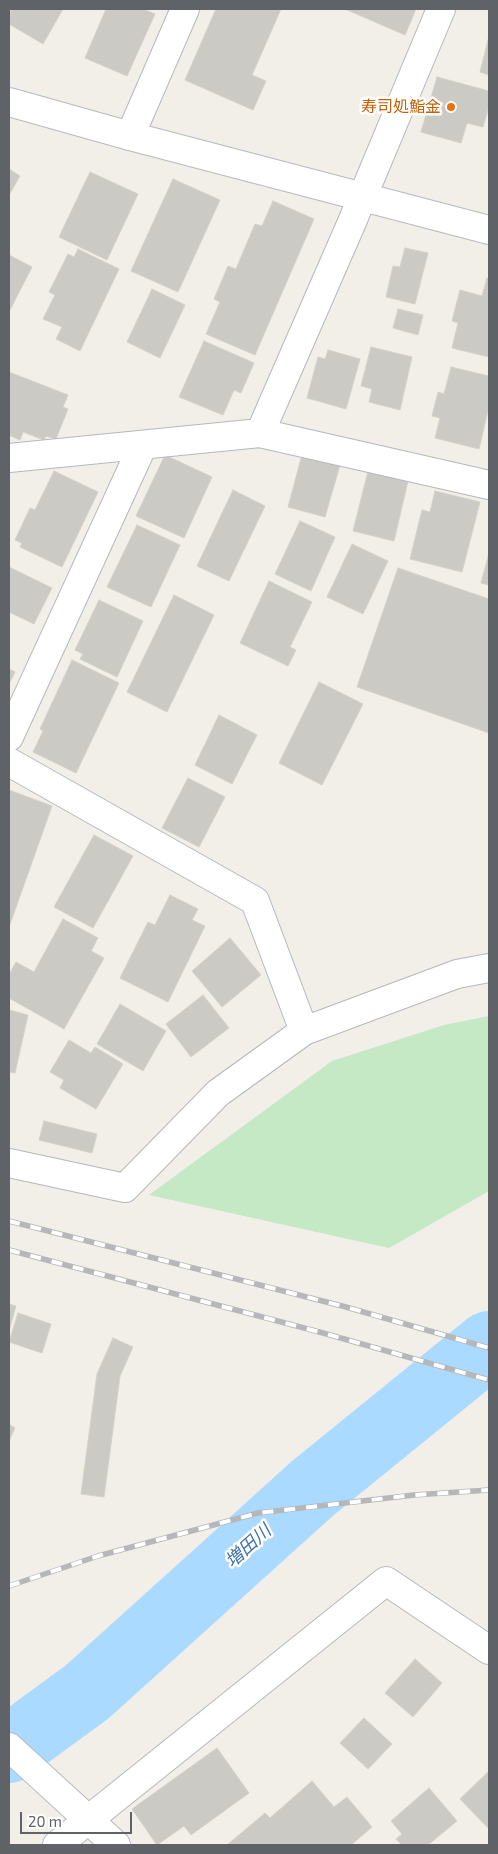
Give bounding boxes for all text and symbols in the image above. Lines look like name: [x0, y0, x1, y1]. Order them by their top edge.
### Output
place label: 寿司処鮨金: [361, 97, 441, 117]
marker: 寿司処鮨金: [445, 101, 457, 113]
water label: 増田川: [221, 1520, 275, 1572]
scale bar: [22, 1802, 135, 1834]
text: 20 m: [28, 1812, 62, 1830]

